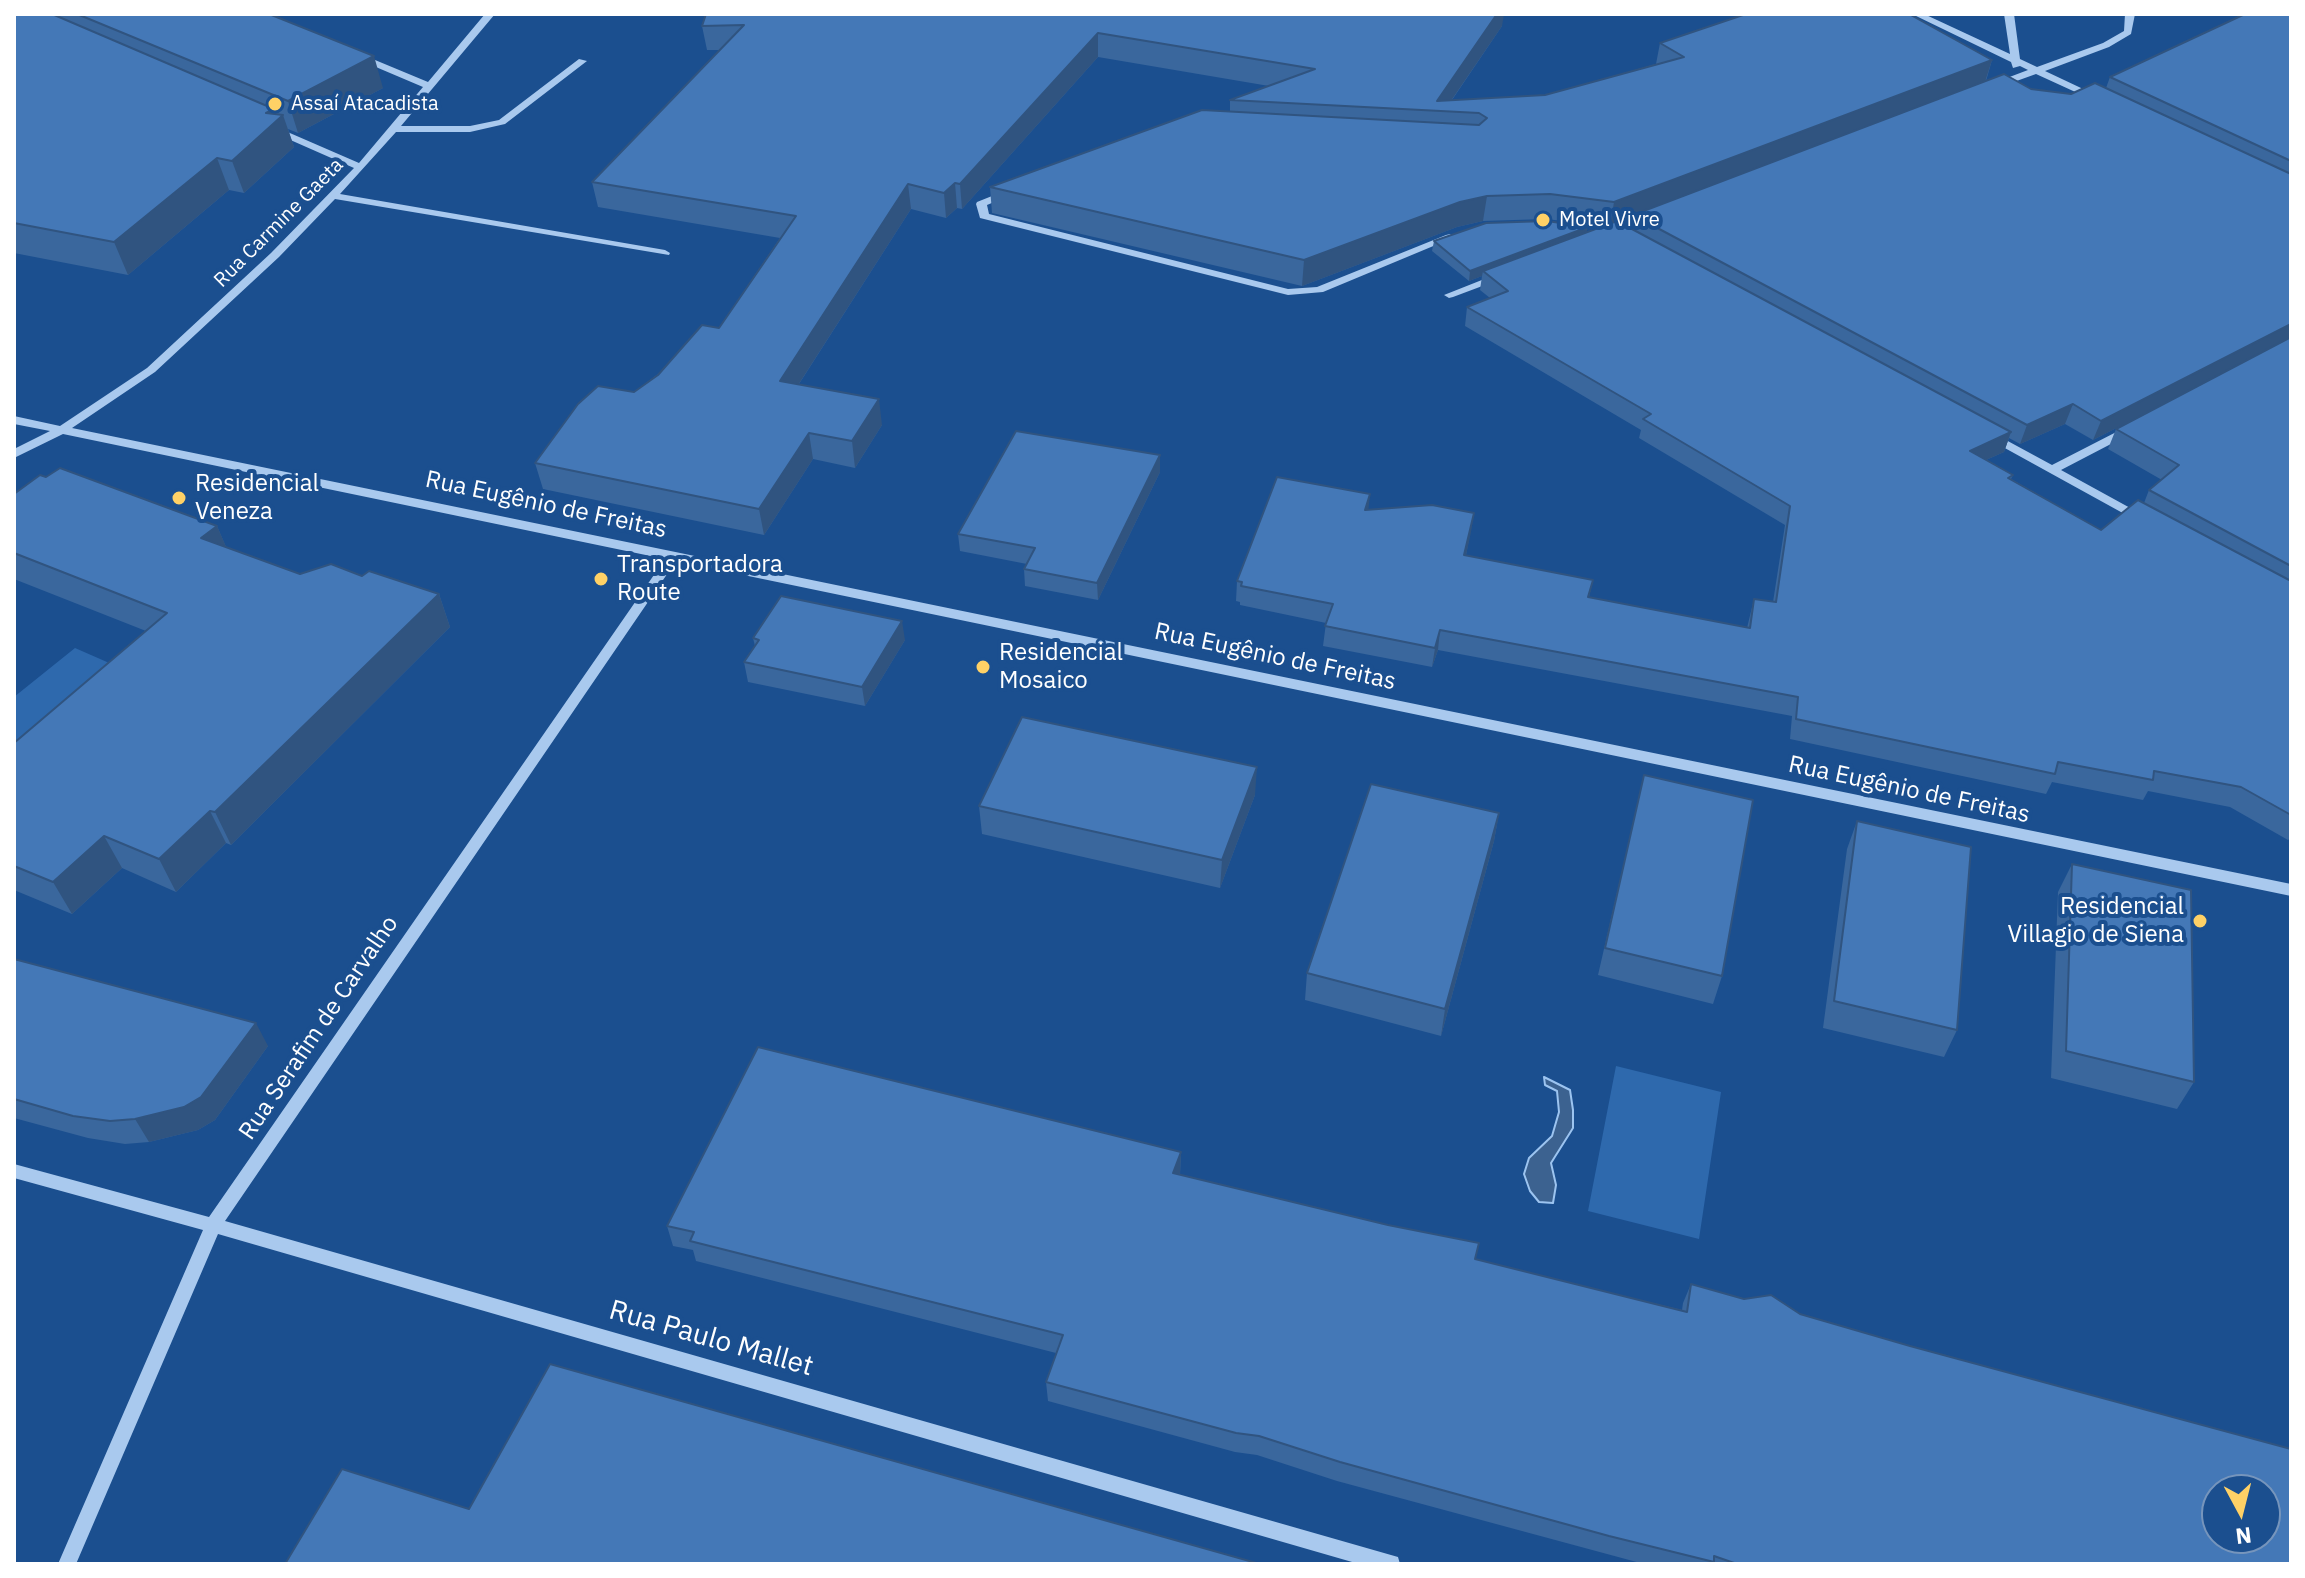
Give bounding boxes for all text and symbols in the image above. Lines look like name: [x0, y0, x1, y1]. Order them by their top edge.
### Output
place label: Assaí Atacadista: [291, 92, 439, 116]
marker: Assaí Atacadista: [266, 95, 284, 113]
street label: Rua Carmine Gaeta: [209, 153, 349, 293]
place label: Motel Vivre: [1559, 208, 1660, 232]
marker: Motel Vivre: [1534, 211, 1552, 229]
street label: Rua Eugênio de Freitas: [423, 465, 669, 545]
place label: Residencial Veneza: [195, 470, 319, 526]
marker: Residencial Veneza: [170, 489, 188, 507]
place label: Transportadora Route: [617, 551, 783, 607]
marker: Transportadora Route: [592, 570, 610, 588]
street label: Rua Eugênio de Freitas: [1152, 617, 1398, 697]
place label: Residencial Mosaico: [999, 639, 1123, 695]
marker: Residencial Mosaico: [974, 658, 992, 676]
street label: Rua Eugênio de Freitas: [1786, 750, 2032, 830]
place label: Residencial Villagio de Siena: [2008, 893, 2184, 949]
street label: Rua Serafim de Carvalho: [233, 911, 405, 1145]
marker: Residencial Villagio de Siena: [2191, 912, 2209, 930]
street label: Rua Paulo Mallet: [605, 1294, 817, 1384]
north arrow: [2201, 1474, 2281, 1554]
text: N: [2234, 1521, 2253, 1552]

